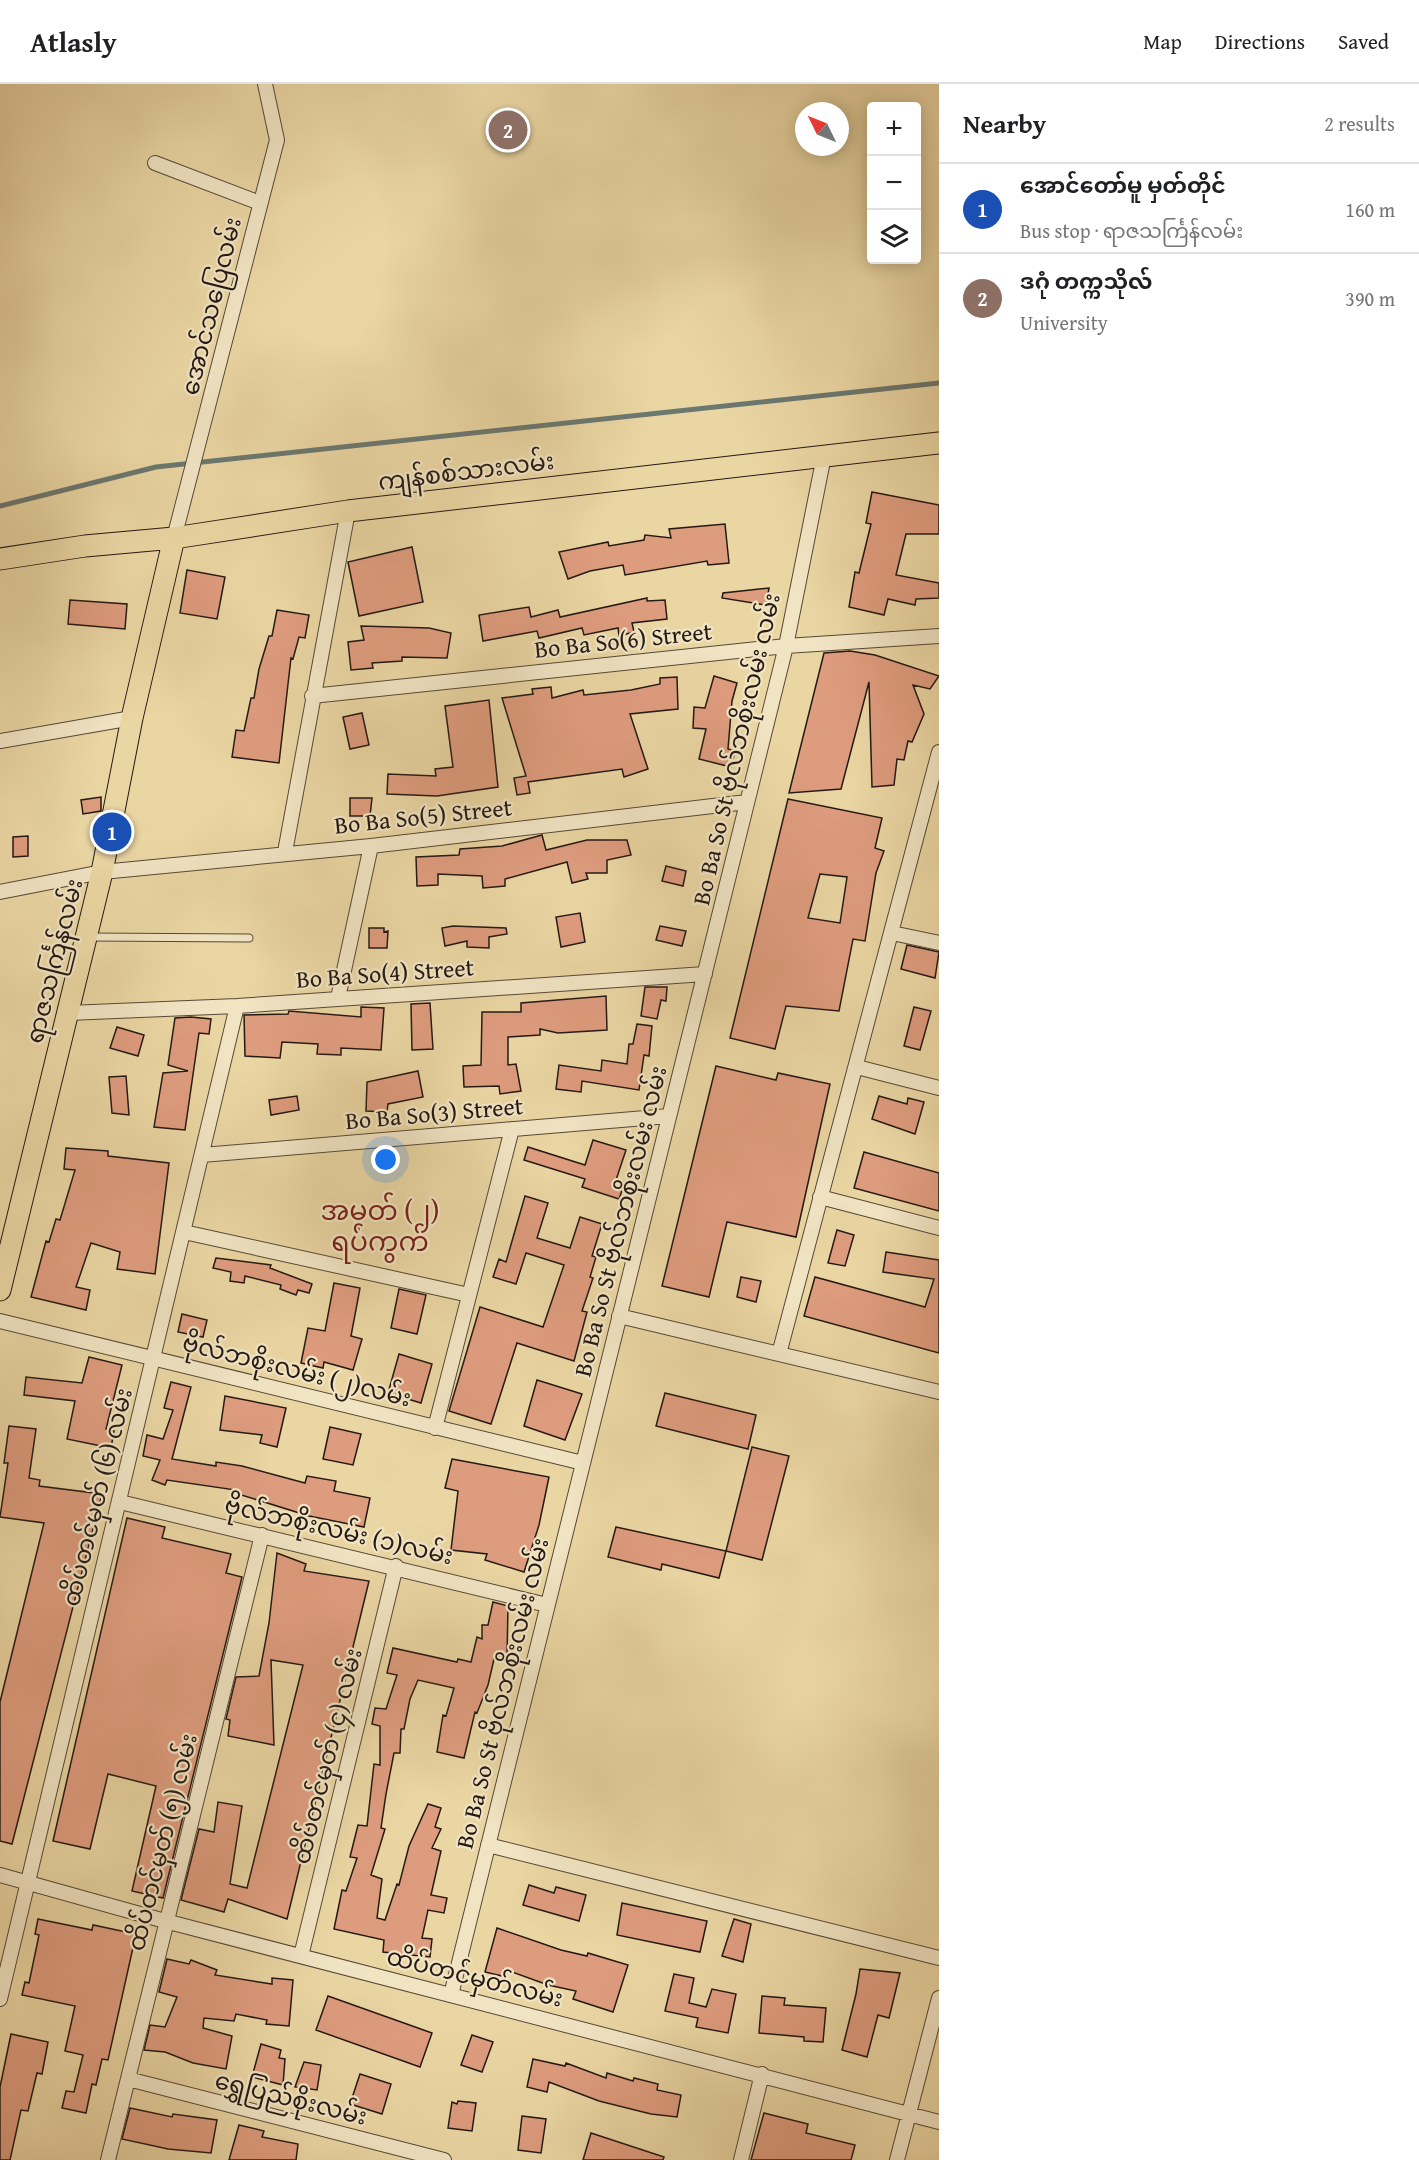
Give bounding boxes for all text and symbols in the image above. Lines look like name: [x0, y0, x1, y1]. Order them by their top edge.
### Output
text: Atlasly: [30, 21, 117, 62]
text: Map: [1143, 26, 1182, 57]
text: Directions: [1215, 26, 1305, 57]
text: Saved: [1338, 26, 1389, 57]
north arrow: [795, 102, 849, 156]
map controls: [867, 102, 921, 264]
button: +: [867, 102, 921, 156]
text: Nearby: [963, 104, 1046, 143]
pin: 2: [488, 108, 528, 152]
text: 2 results: [1324, 109, 1395, 138]
button: −: [867, 156, 921, 210]
text: အောင်တော်မူ မှတ်တိုင်: [1020, 169, 1226, 201]
text: 1: [977, 195, 988, 224]
text: 160 m: [1345, 195, 1395, 224]
button: layers: [867, 210, 921, 264]
street label: အောင်သပြေလမ်း: [172, 213, 252, 399]
text: Bus stop · ရာဇသင်္ကြန်လမ်း: [1020, 216, 1243, 245]
text: ဒဂုံ တက္ကသိုလ်: [1020, 265, 1152, 297]
text: 2: [977, 284, 988, 313]
text: 390 m: [1345, 284, 1395, 313]
text: University: [1020, 308, 1108, 337]
street label: ကျန်စစ်သားလမ်း: [376, 443, 556, 501]
street label: Bo Ba So St ဗိုလ်ဘစိုးလမ်း လမ်း: [683, 590, 791, 909]
street label: Bo Ba So(6) Street: [532, 613, 714, 667]
street label: Bo Ba So(5) Street: [332, 789, 514, 843]
pin: 1: [92, 810, 132, 855]
street label: ရာဇသင်္ကြန်လမ်း: [17, 875, 93, 1048]
street label: Bo Ba So(4) Street: [295, 949, 476, 997]
street label: Bo Ba So St ဗိုလ်ဘစိုးလမ်း လမ်း: [564, 1062, 678, 1381]
street label: Bo Ba So(3) Street: [344, 1088, 525, 1138]
your location: [371, 1145, 400, 1174]
district label: အမှတ် (၂) ရပ်ကွက်: [321, 1190, 439, 1264]
street label: ဗိုလ်ဘစိုးလမ်း (၂)လမ်း: [178, 1325, 415, 1417]
street label: ထိပ်တင်မှတ် (၆) လမ်း: [53, 1384, 143, 1610]
street label: ဗိုလ်ဘစိုးလမ်း (၁)လမ်း: [221, 1487, 457, 1575]
street label: Bo Ba So St ဗိုလ်ဘစိုးလမ်း လမ်း: [446, 1534, 560, 1853]
street label: ထိပ်တင်မှတ် (၄) လမ်း: [283, 1644, 373, 1868]
street label: ထိပ်တင်မှတ် (၅) လမ်း: [118, 1730, 208, 1955]
street label: ထိပ်တင်မှတ်လမ်း: [383, 1938, 567, 2018]
street label: ရွှေပြည်စိုးလမ်း: [211, 2062, 371, 2136]

